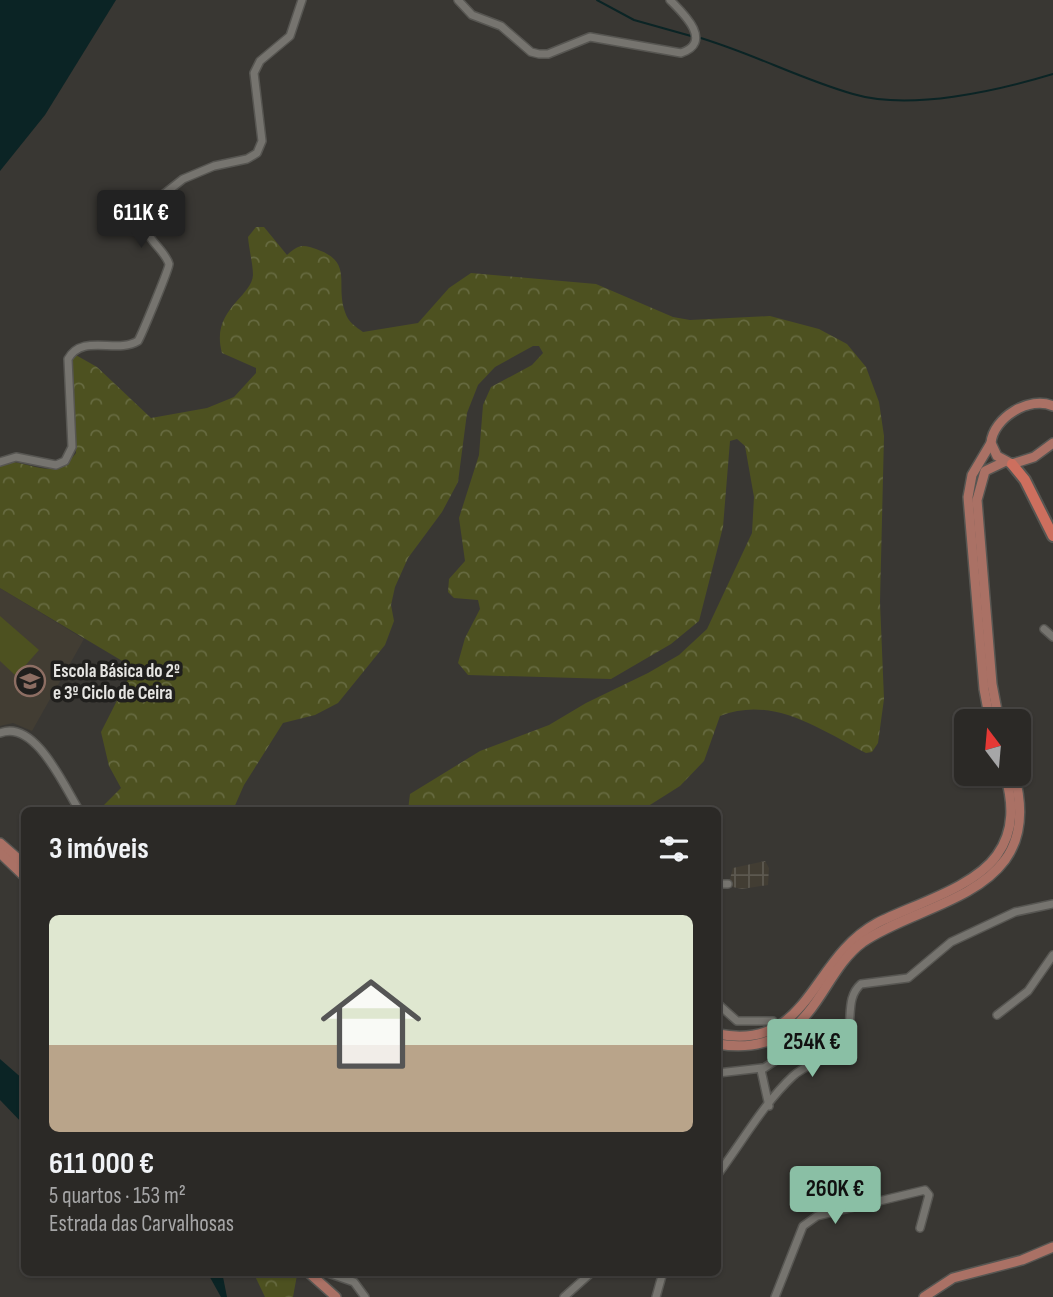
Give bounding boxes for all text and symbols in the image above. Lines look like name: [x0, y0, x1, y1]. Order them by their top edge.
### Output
pin: 611K €: [84, 190, 198, 250]
text: 611K €: [113, 199, 169, 227]
place label: Escola Básica do 2º e 3º Ciclo de Ceira: [53, 660, 180, 705]
school or university icon: Escola Básica do 2º e 3º Ciclo de Ceira: [13, 664, 47, 698]
north arrow: [954, 709, 1031, 786]
map controls: [954, 709, 1031, 786]
icon: filters: [655, 830, 693, 868]
text: 3 imóveis: [49, 831, 149, 867]
icon: home: [308, 961, 434, 1087]
pin: 254K €: [755, 1020, 869, 1079]
text: 254K €: [783, 1028, 841, 1056]
text: 611 000 €: [49, 1146, 154, 1182]
pin: 260K €: [778, 1166, 892, 1226]
text: 260K €: [806, 1175, 864, 1203]
text: 5 quartos · 153 m²: [49, 1182, 186, 1210]
text: Estrada das Carvalhosas: [49, 1210, 234, 1238]

